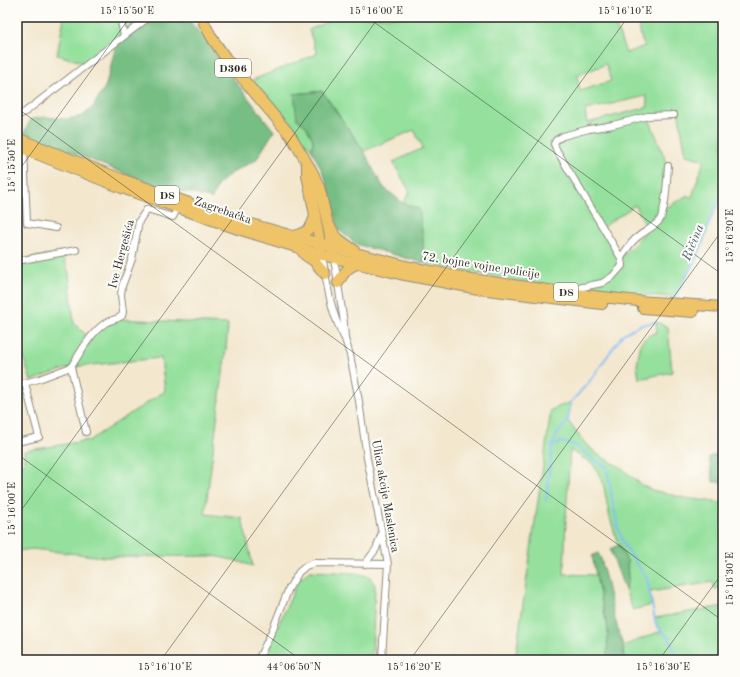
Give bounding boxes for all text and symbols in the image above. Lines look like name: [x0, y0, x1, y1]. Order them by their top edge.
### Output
text: 15°15'50"E: [100, 6, 154, 16]
text: 15°16'00"E: [349, 6, 403, 16]
text: 15°16'10"E: [598, 6, 652, 16]
road number: D306: [215, 59, 251, 77]
text: 15°15'50"E: [7, 139, 17, 193]
road number: D8: [155, 186, 179, 204]
street label: Zagrebačka: [192, 195, 253, 226]
text: 15°16'20"E: [725, 209, 735, 263]
street label: Ive Hergešića: [107, 218, 137, 290]
water label: Ričina: [680, 223, 707, 264]
street label: 72. bojne vojne policije: [421, 251, 541, 281]
road number: D8: [554, 283, 578, 301]
street label: Ulica akcije Maslenica: [369, 439, 401, 554]
text: 15°16'00"E: [7, 482, 17, 536]
text: 15°16'30"E: [725, 552, 735, 606]
text: 15°16'10"E: [138, 662, 192, 672]
text: 44°06'50"N: [267, 662, 322, 672]
text: 15°16'20"E: [387, 662, 441, 672]
text: 15°16'30"E: [636, 662, 690, 672]

